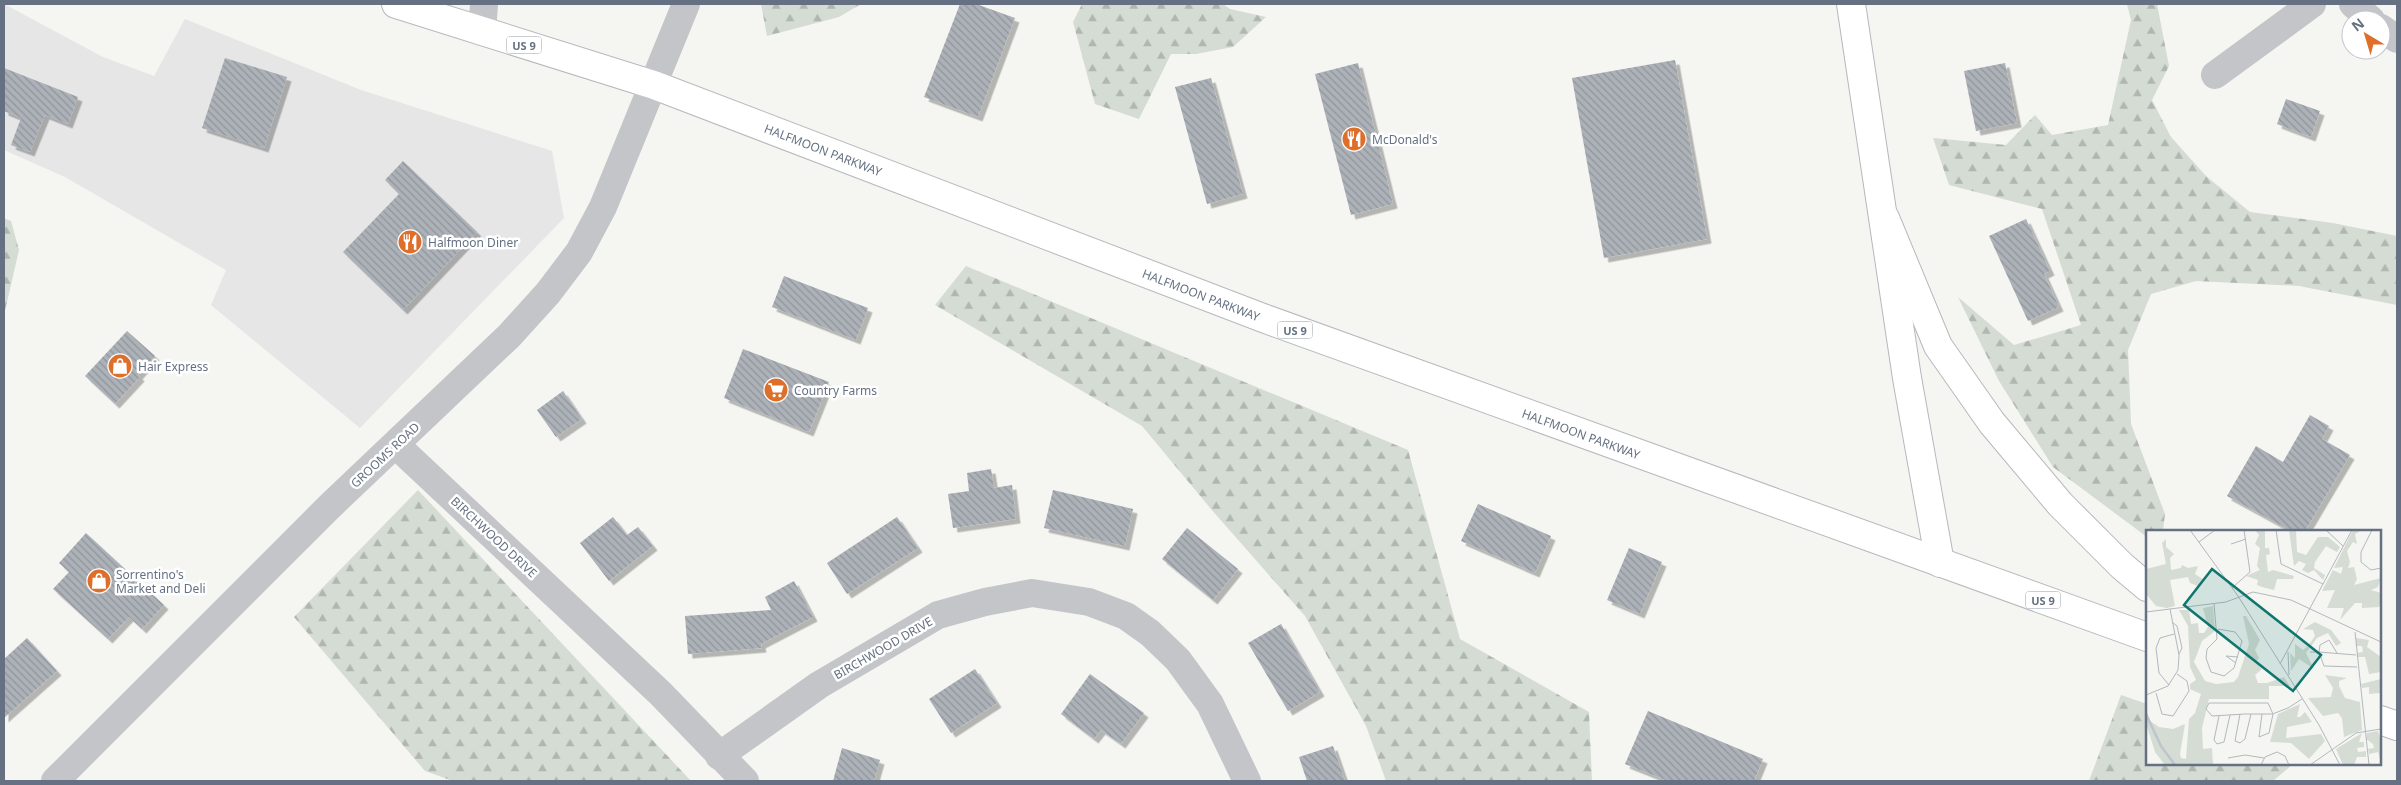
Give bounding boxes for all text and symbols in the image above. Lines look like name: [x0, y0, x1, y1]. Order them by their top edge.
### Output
north arrow: [2341, 10, 2391, 60]
text: N: [2347, 13, 2368, 35]
road number: US 9: [506, 36, 542, 54]
street label: HALFMOON PARKWAY: [762, 120, 884, 180]
restaurant icon: McDonald's: [1341, 126, 1367, 152]
place label: McDonald's: [1372, 131, 1438, 148]
restaurant icon: Halfmoon Diner: [397, 229, 423, 255]
place label: Halfmoon Diner: [428, 234, 518, 251]
street label: HALFMOON PARKWAY: [1140, 265, 1262, 325]
road number: US 9: [1278, 322, 1312, 338]
shop icon: Hair Express: [107, 353, 133, 379]
place label: Hair Express: [138, 358, 208, 375]
supermarket icon: Country Farms: [763, 377, 789, 403]
place label: Country Farms: [794, 382, 877, 399]
street label: HALFMOON PARKWAY: [1520, 405, 1643, 463]
street label: GROOMS ROAD: [347, 418, 423, 491]
street label: BIRCHWOOD DRIVE: [447, 493, 541, 581]
inset map: [2146, 530, 2381, 765]
place label: Sorrentino's Market and Deli: [116, 566, 206, 597]
shop icon: Sorrentino's Market and Deli: [86, 568, 112, 594]
road number: US 9: [2026, 592, 2060, 608]
street label: BIRCHWOOD DRIVE: [830, 613, 936, 683]

